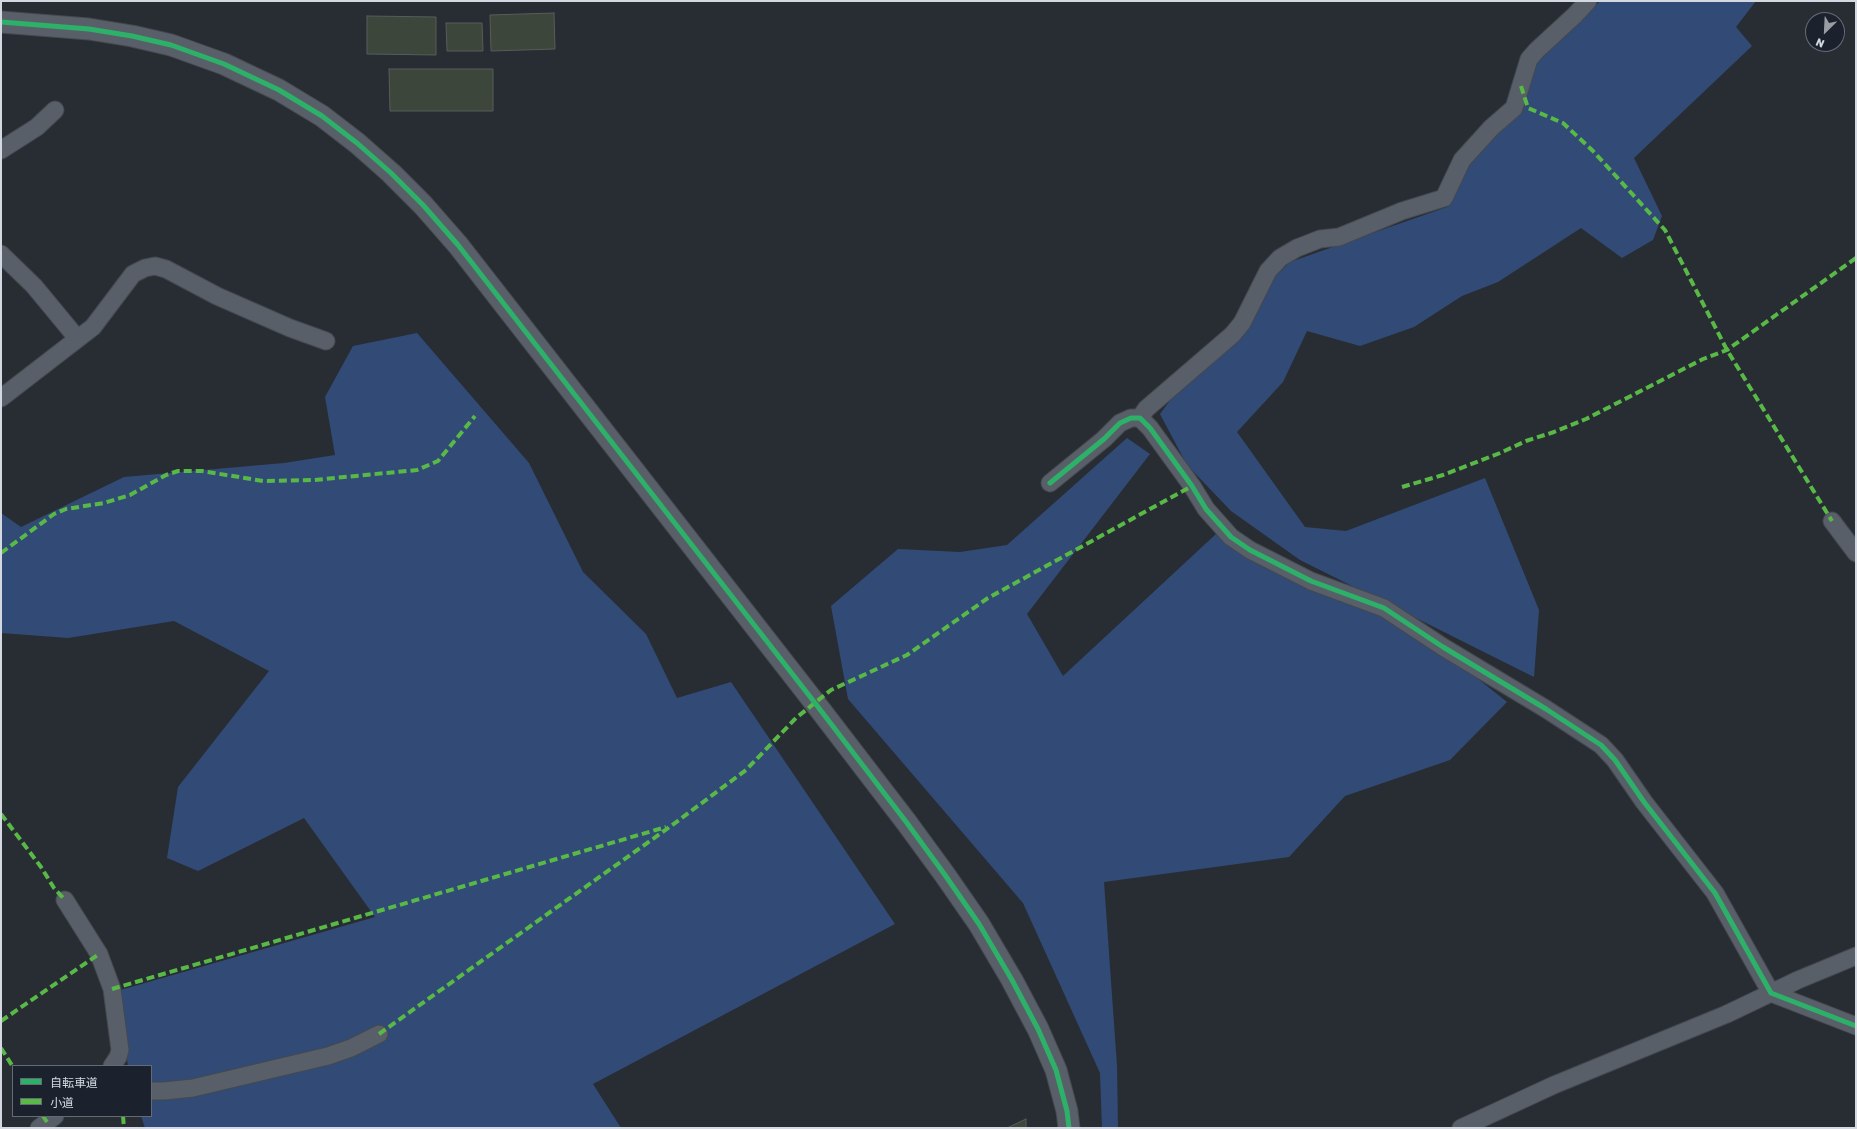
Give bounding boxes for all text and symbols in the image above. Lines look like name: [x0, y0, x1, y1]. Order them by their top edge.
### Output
north arrow: [1805, 12, 1845, 52]
text: N: [1814, 35, 1827, 50]
legend: [12, 1065, 152, 1117]
text: 自転車道: [50, 1076, 98, 1090]
text: 小道: [50, 1096, 74, 1110]

